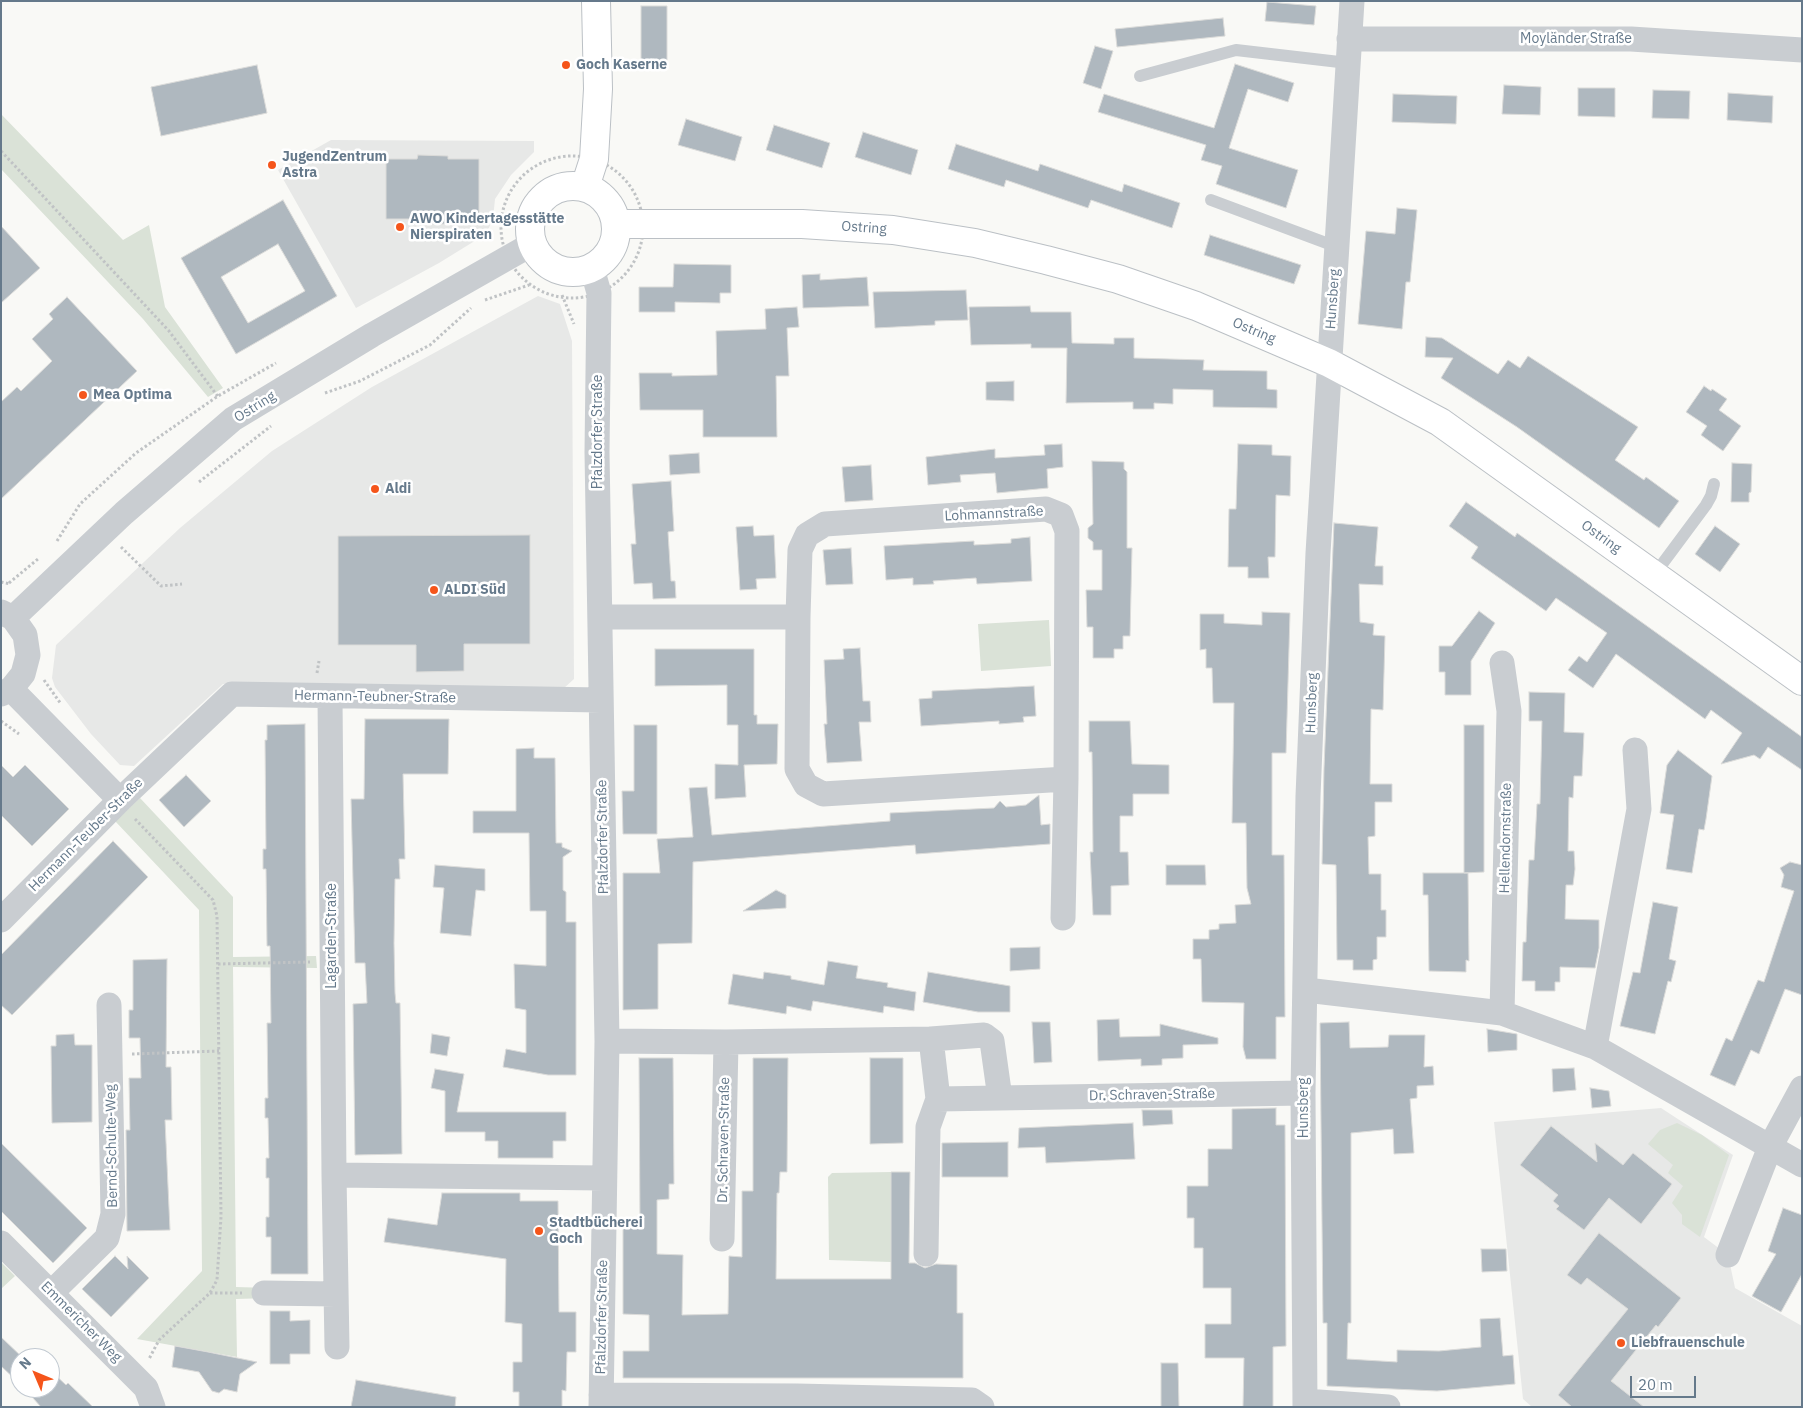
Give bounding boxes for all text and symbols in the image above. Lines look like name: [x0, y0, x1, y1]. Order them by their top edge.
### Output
street label: Moyländer Straße: [1520, 31, 1632, 47]
place label: Goch Kaserne: [576, 57, 667, 73]
marker: Goch Kaserne: [560, 59, 572, 71]
place label: JugendZentrum Astra: [282, 149, 387, 182]
marker: JugendZentrum Astra: [266, 159, 278, 171]
place label: AWO Kindertagesstätte Nierspiraten: [410, 211, 564, 243]
street label: Ostring: [841, 218, 887, 238]
marker: AWO Kindertagesstätte Nierspiraten: [394, 221, 406, 233]
street label: Hunsberg: [1323, 268, 1343, 330]
street label: Ostring: [1230, 314, 1278, 348]
street label: Pfalzdorfer Straße: [590, 375, 606, 489]
place label: Mea Optima: [93, 387, 172, 403]
street label: Ostring: [231, 388, 279, 426]
marker: Mea Optima: [77, 389, 89, 401]
place label: Aldi: [385, 481, 411, 497]
marker: Aldi: [369, 483, 381, 495]
street label: Lohmannstraße: [944, 503, 1044, 525]
street label: Ostring: [1578, 517, 1624, 557]
place label: ALDI Süd: [444, 582, 506, 598]
marker: ALDI Süd: [428, 584, 440, 596]
street label: Hunsberg: [1303, 672, 1321, 734]
street label: Hermann-Teubner-Straße: [294, 687, 456, 707]
street label: Hermann-Teuber-Straße: [26, 775, 146, 895]
street label: Pfalzdorfer Straße: [594, 780, 612, 894]
street label: Hellendornstraße: [1497, 783, 1515, 893]
street label: Lagarden-Straße: [324, 883, 340, 989]
street label: Dr. Schraven-Straße: [715, 1077, 733, 1203]
street label: Hunsberg: [1296, 1078, 1312, 1138]
street label: Bernd-Schulte-Weg: [103, 1084, 121, 1208]
street label: Dr. Schraven-Straße: [1089, 1086, 1215, 1104]
place label: Stadtbücherei Goch: [549, 1215, 643, 1248]
marker: Stadtbücherei Goch: [533, 1225, 545, 1237]
street label: Pfalzdorfer Straße: [593, 1260, 611, 1374]
street label: Emmericher Weg: [37, 1278, 125, 1366]
place label: Liebfrauenschule: [1631, 1335, 1745, 1351]
marker: Liebfrauenschule: [1615, 1337, 1627, 1349]
north arrow: [10, 1348, 60, 1398]
text: N: [15, 1353, 35, 1373]
scale bar: [1633, 1366, 1699, 1398]
text: 20 m: [1638, 1375, 1673, 1394]

